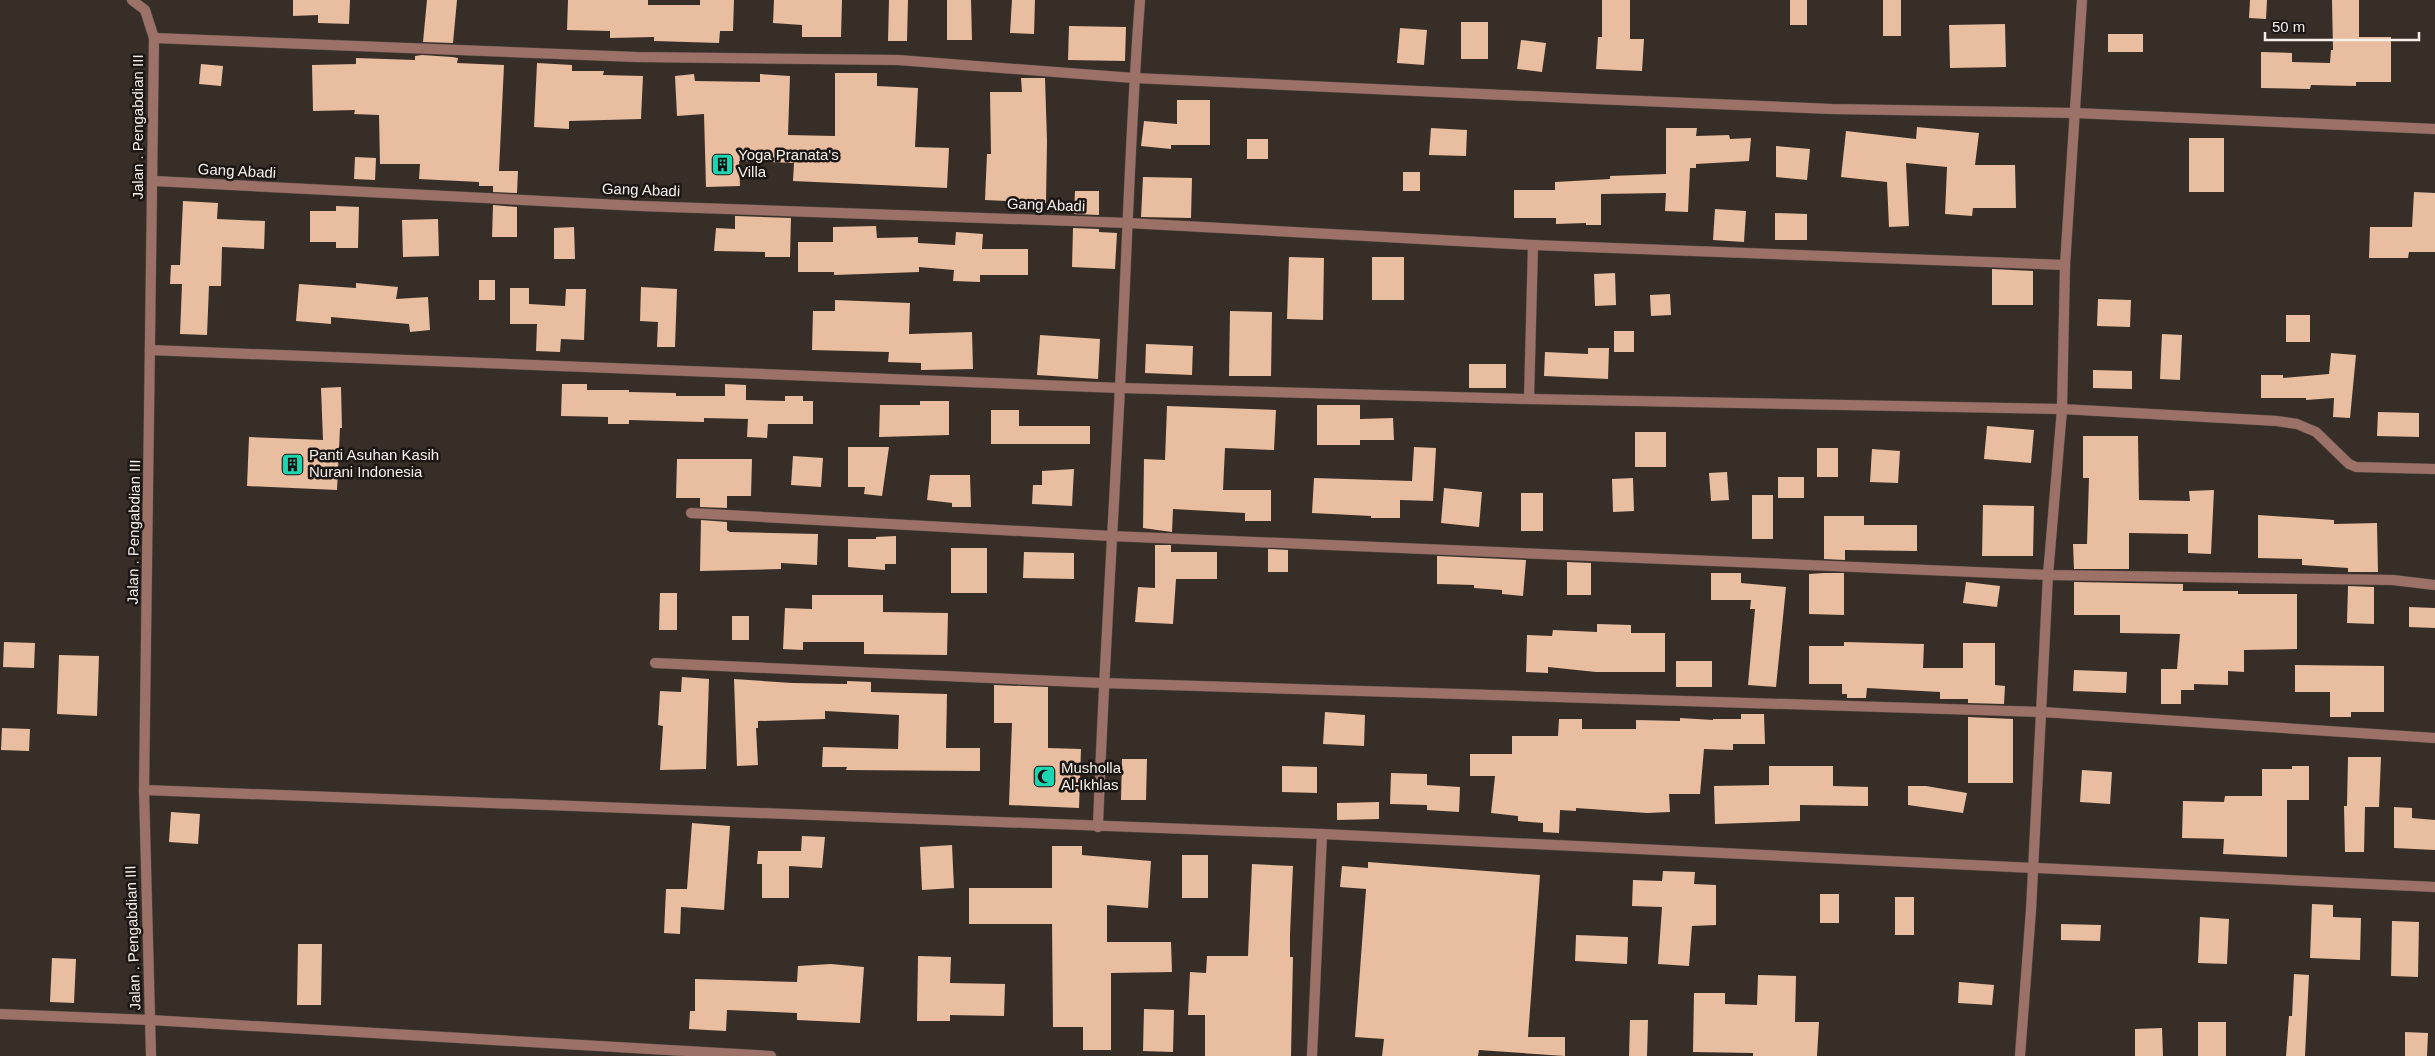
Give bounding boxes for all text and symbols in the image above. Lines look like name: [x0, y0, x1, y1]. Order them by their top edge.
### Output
scale bar: [2265, 10, 2419, 42]
text: 50 m: [2272, 18, 2305, 35]
street label: Jalan . Pengabdian III: [129, 54, 146, 200]
place label: Yoga Pranata's Villa: [738, 146, 839, 180]
building icon: Yoga Pranata's Villa: [710, 152, 734, 176]
street label: Gang Abadi: [197, 160, 277, 181]
street label: Gang Abadi: [602, 180, 680, 199]
street label: Gang Abadi: [1007, 195, 1085, 214]
place label: Panti Asuhan Kasih Nurani Indonesia: [309, 446, 439, 480]
building icon: Panti Asuhan Kasih Nurani Indonesia: [281, 452, 305, 476]
street label: Jalan . Pengabdian III: [124, 459, 143, 605]
place label: Musholla Al-Ikhlas: [1061, 759, 1122, 793]
mosque icon: Musholla Al-Ikhlas: [1033, 765, 1057, 789]
street label: Jalan . Pengabdian III: [121, 865, 144, 1011]

